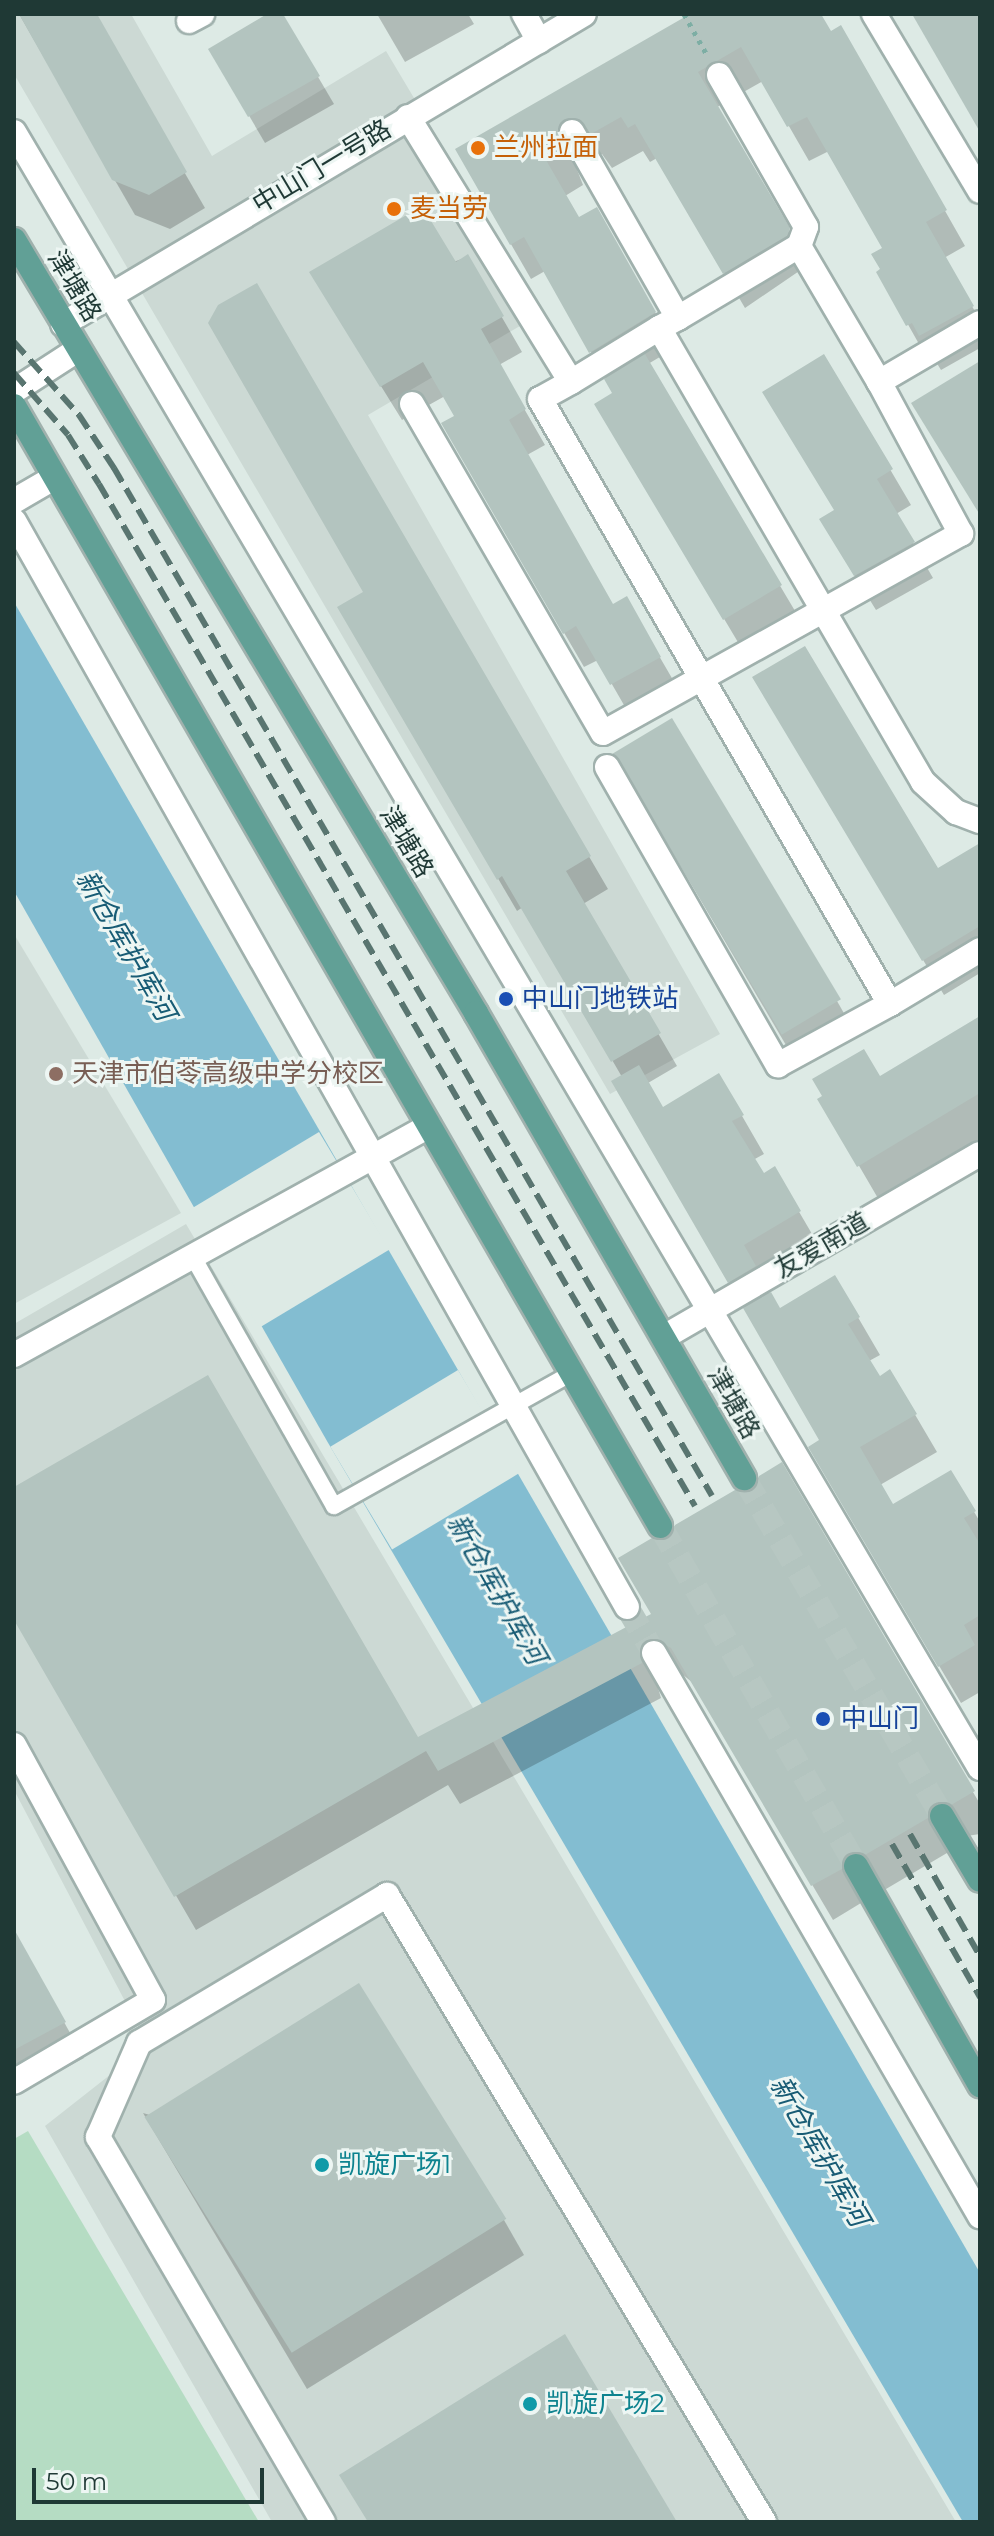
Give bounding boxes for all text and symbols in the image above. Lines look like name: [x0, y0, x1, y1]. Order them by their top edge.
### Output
street label: 中山门一号路: [247, 113, 397, 221]
place label: 兰州拉面: [494, 132, 598, 164]
marker: 兰州拉面: [469, 139, 487, 157]
place label: 麦当劳: [410, 193, 488, 225]
marker: 麦当劳: [385, 200, 403, 218]
street label: 津塘路: [41, 245, 107, 327]
street label: 津塘路: [373, 801, 439, 883]
water label: 新仓库护库河: [69, 864, 183, 1026]
place label: 中山门地铁站: [522, 983, 678, 1015]
marker: 中山门地铁站: [497, 990, 515, 1008]
place label: 天津市伯苓高级中学分校区: [72, 1058, 384, 1090]
marker: 天津市伯苓高级中学分校区: [47, 1065, 65, 1083]
street label: 友爱南道: [769, 1206, 875, 1286]
street label: 津塘路: [700, 1361, 766, 1445]
water label: 新仓库护库河: [440, 1508, 554, 1670]
place label: 中山门: [841, 1703, 919, 1735]
marker: 中山门: [812, 1708, 834, 1730]
water label: 新仓库护库河: [763, 2070, 877, 2232]
place label: 凯旋广场1: [338, 2149, 451, 2181]
marker: 凯旋广场1: [313, 2156, 331, 2174]
place label: 凯旋广场2: [546, 2388, 665, 2420]
marker: 凯旋广场2: [521, 2395, 539, 2413]
scale bar: [36, 2452, 268, 2502]
text: 50 m: [46, 2467, 107, 2496]

